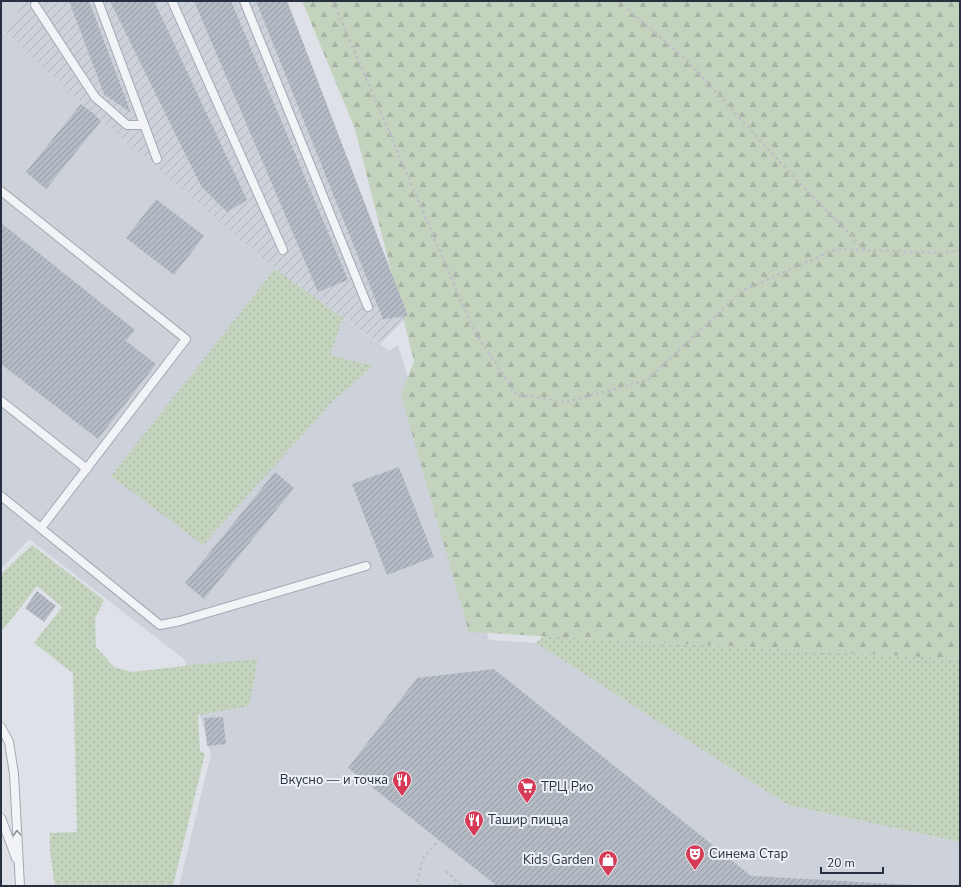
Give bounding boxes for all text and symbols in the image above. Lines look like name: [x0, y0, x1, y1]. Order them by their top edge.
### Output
restaurant icon: Вкусно — и точка: [391, 769, 413, 797]
place label: Вкусно — и точка: [280, 771, 388, 789]
supermarket icon: ТРЦ Рио: [516, 776, 538, 804]
place label: ТРЦ Рио: [541, 778, 594, 796]
restaurant icon: Ташир пицца: [463, 809, 485, 837]
place label: Ташир пицца: [488, 811, 569, 829]
one-way arrow: [12, 830, 21, 836]
theatre icon: Синема Стар: [684, 843, 706, 871]
place label: Синема Стар: [709, 845, 788, 863]
shop icon: Kids Garden: [597, 849, 619, 877]
scale bar: [821, 849, 883, 875]
place label: Kids Garden: [523, 851, 594, 869]
text: 20 m: [827, 855, 855, 871]

